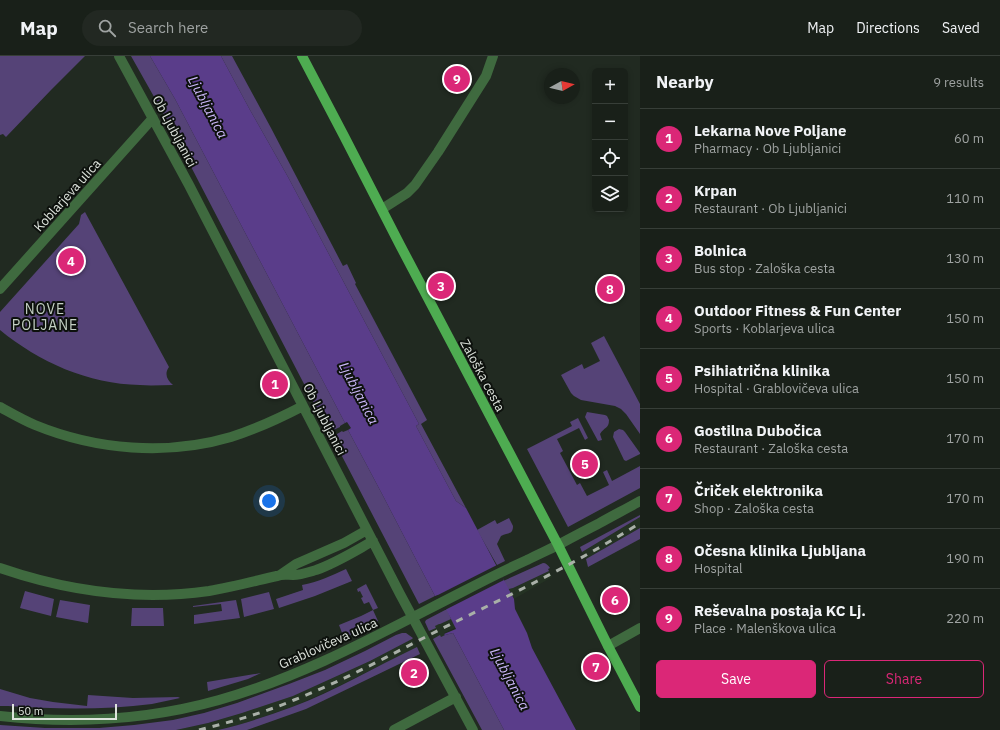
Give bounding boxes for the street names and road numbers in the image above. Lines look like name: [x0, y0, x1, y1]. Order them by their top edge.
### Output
street label: Ob Ljubljanici: [149, 93, 201, 170]
street label: Koblarjeva ulica: [30, 155, 105, 235]
street label: Zaloška cesta: [456, 336, 509, 414]
street label: Ob Ljubljanici: [299, 380, 350, 458]
street label: Grablovičeva ulica: [276, 614, 380, 673]

